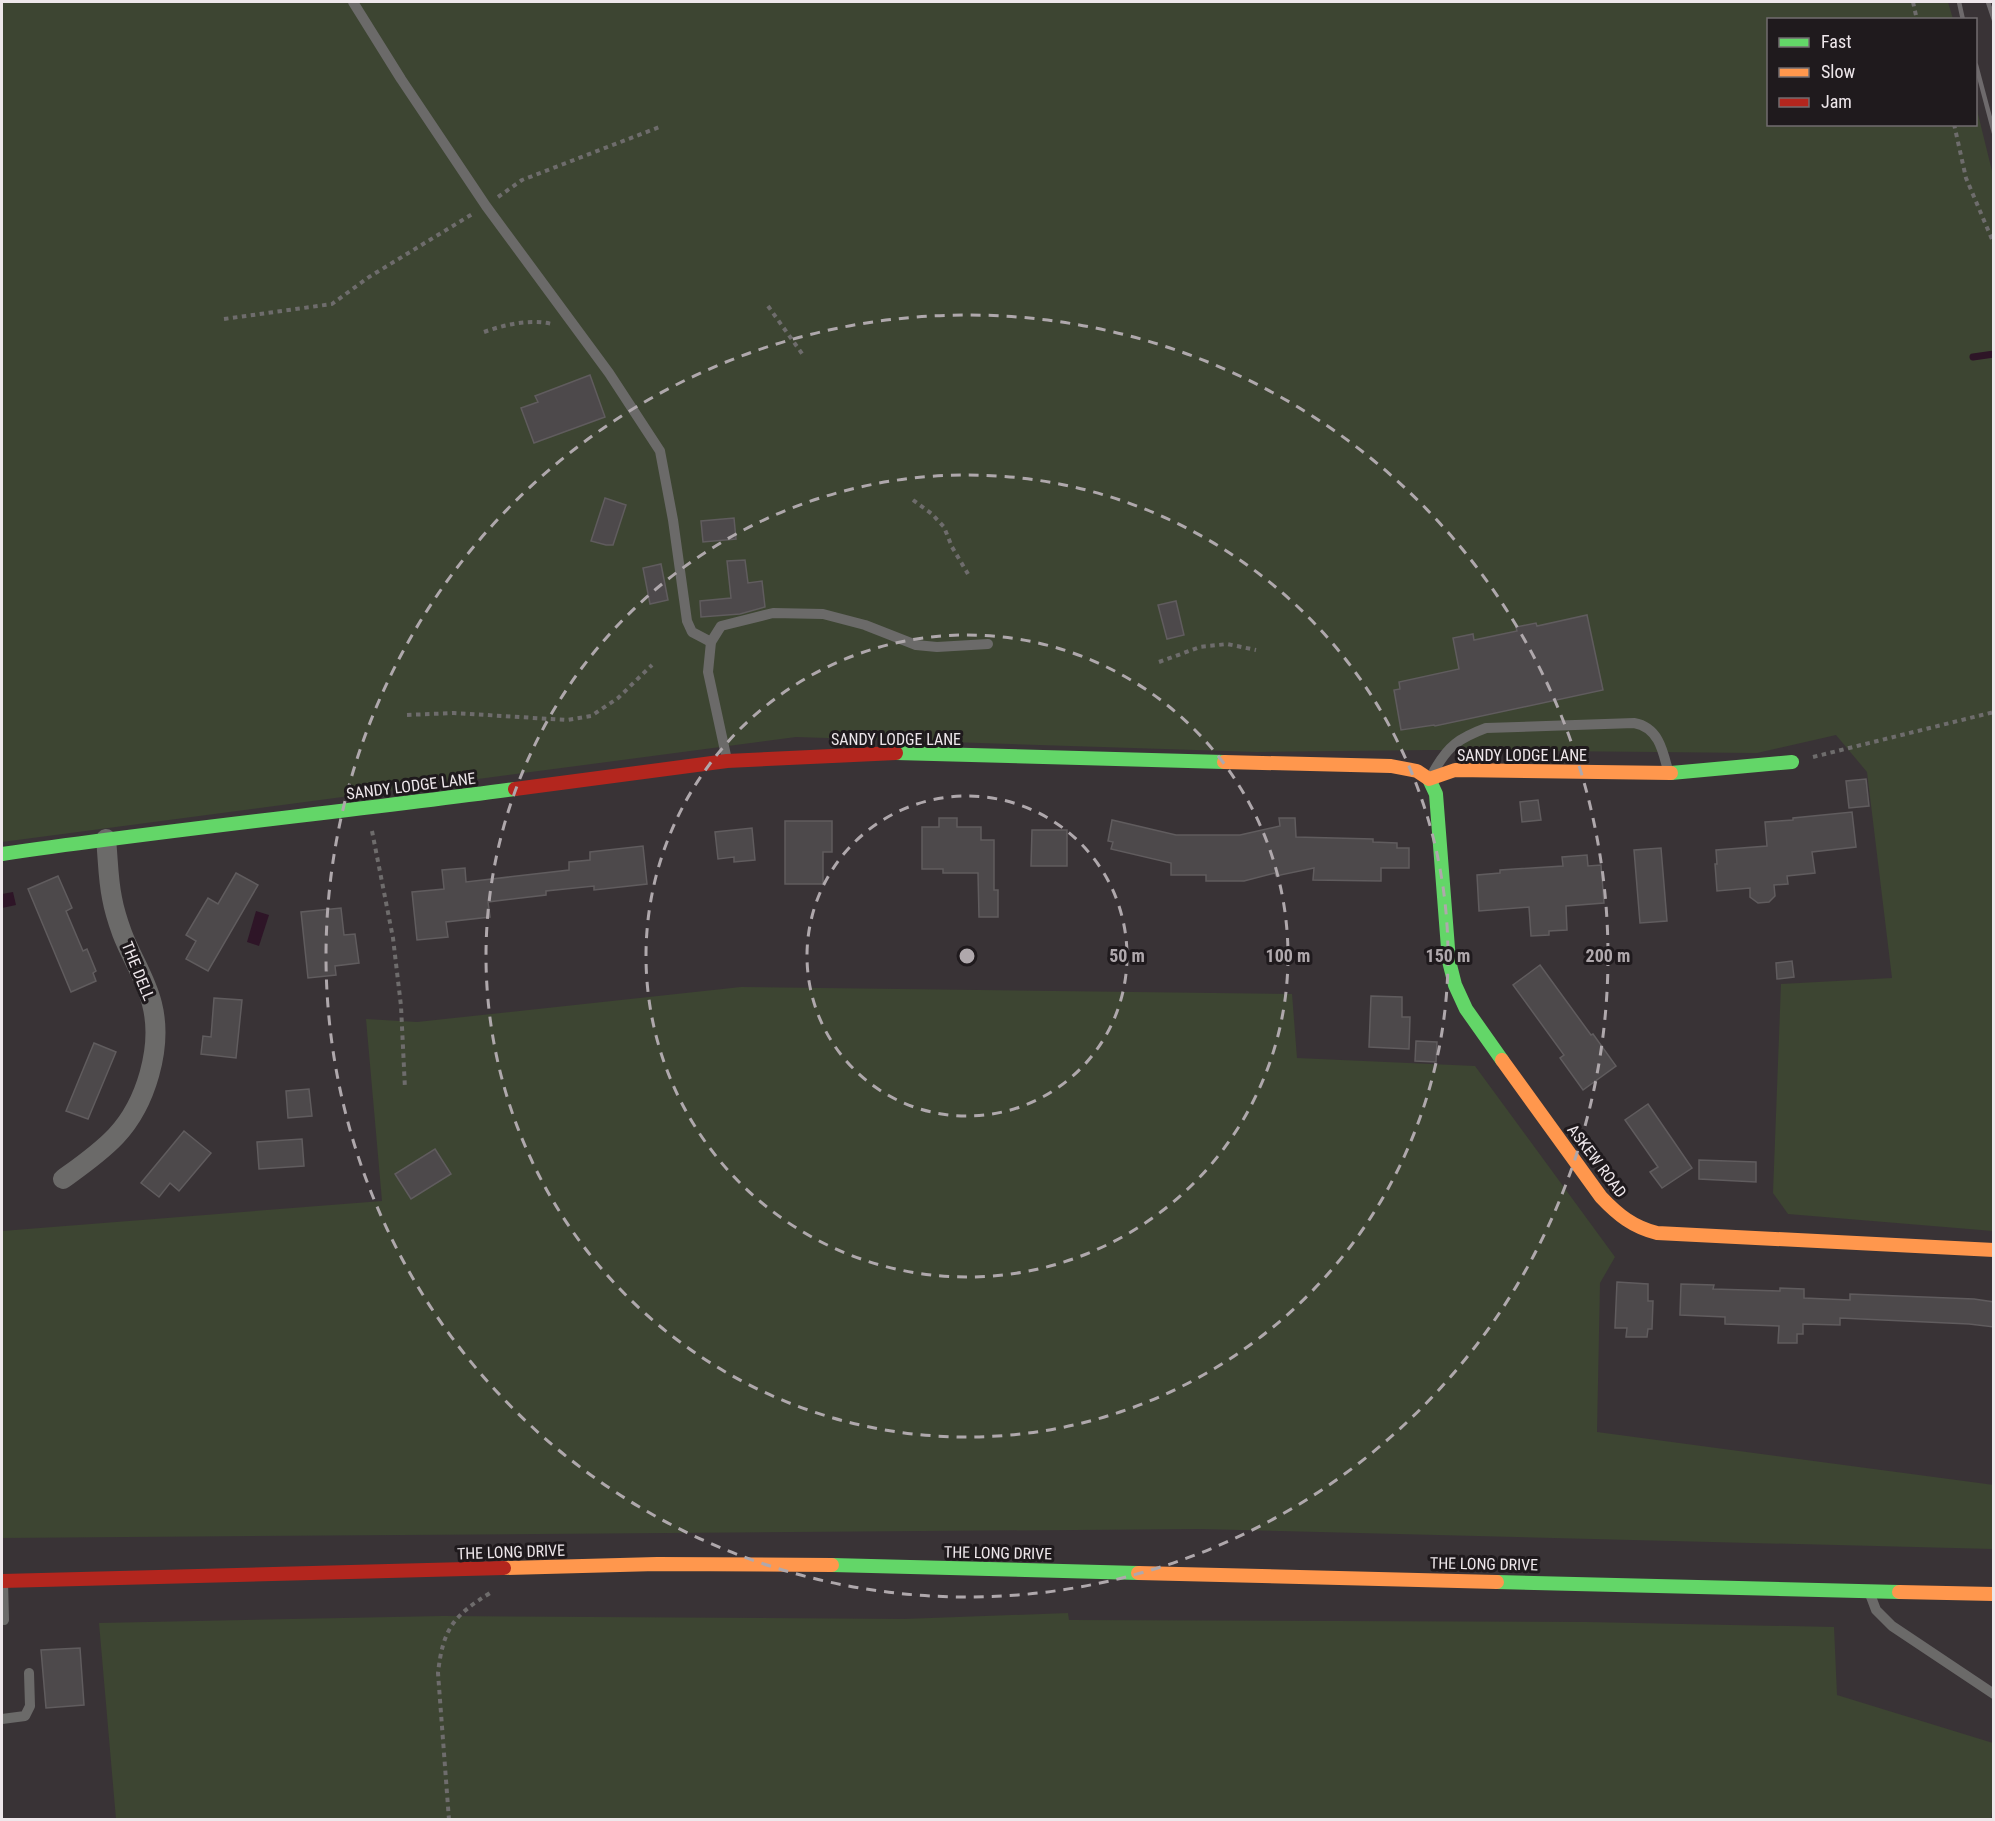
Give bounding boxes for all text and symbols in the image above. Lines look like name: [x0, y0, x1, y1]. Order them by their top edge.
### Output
legend: [1767, 18, 1977, 126]
text: Fast: [1821, 31, 1852, 52]
text: Slow: [1821, 61, 1856, 82]
text: Jam: [1821, 91, 1852, 112]
street label: SANDY LODGE LANE: [831, 730, 961, 749]
street label: SANDY LODGE LANE: [1457, 746, 1587, 765]
street label: SANDY LODGE LANE: [345, 769, 477, 803]
street label: THE DELL: [118, 939, 159, 1004]
text: 50 m: [1109, 945, 1145, 966]
text: 100 m: [1266, 945, 1310, 966]
text: 150 m: [1426, 945, 1470, 966]
text: 200 m: [1586, 945, 1630, 966]
centre of rings: [957, 946, 977, 966]
street label: ASKEW ROAD: [1563, 1121, 1631, 1201]
street label: THE LONG DRIVE: [457, 1541, 565, 1563]
street label: THE LONG DRIVE: [944, 1543, 1052, 1563]
street label: THE LONG DRIVE: [1430, 1554, 1538, 1574]

